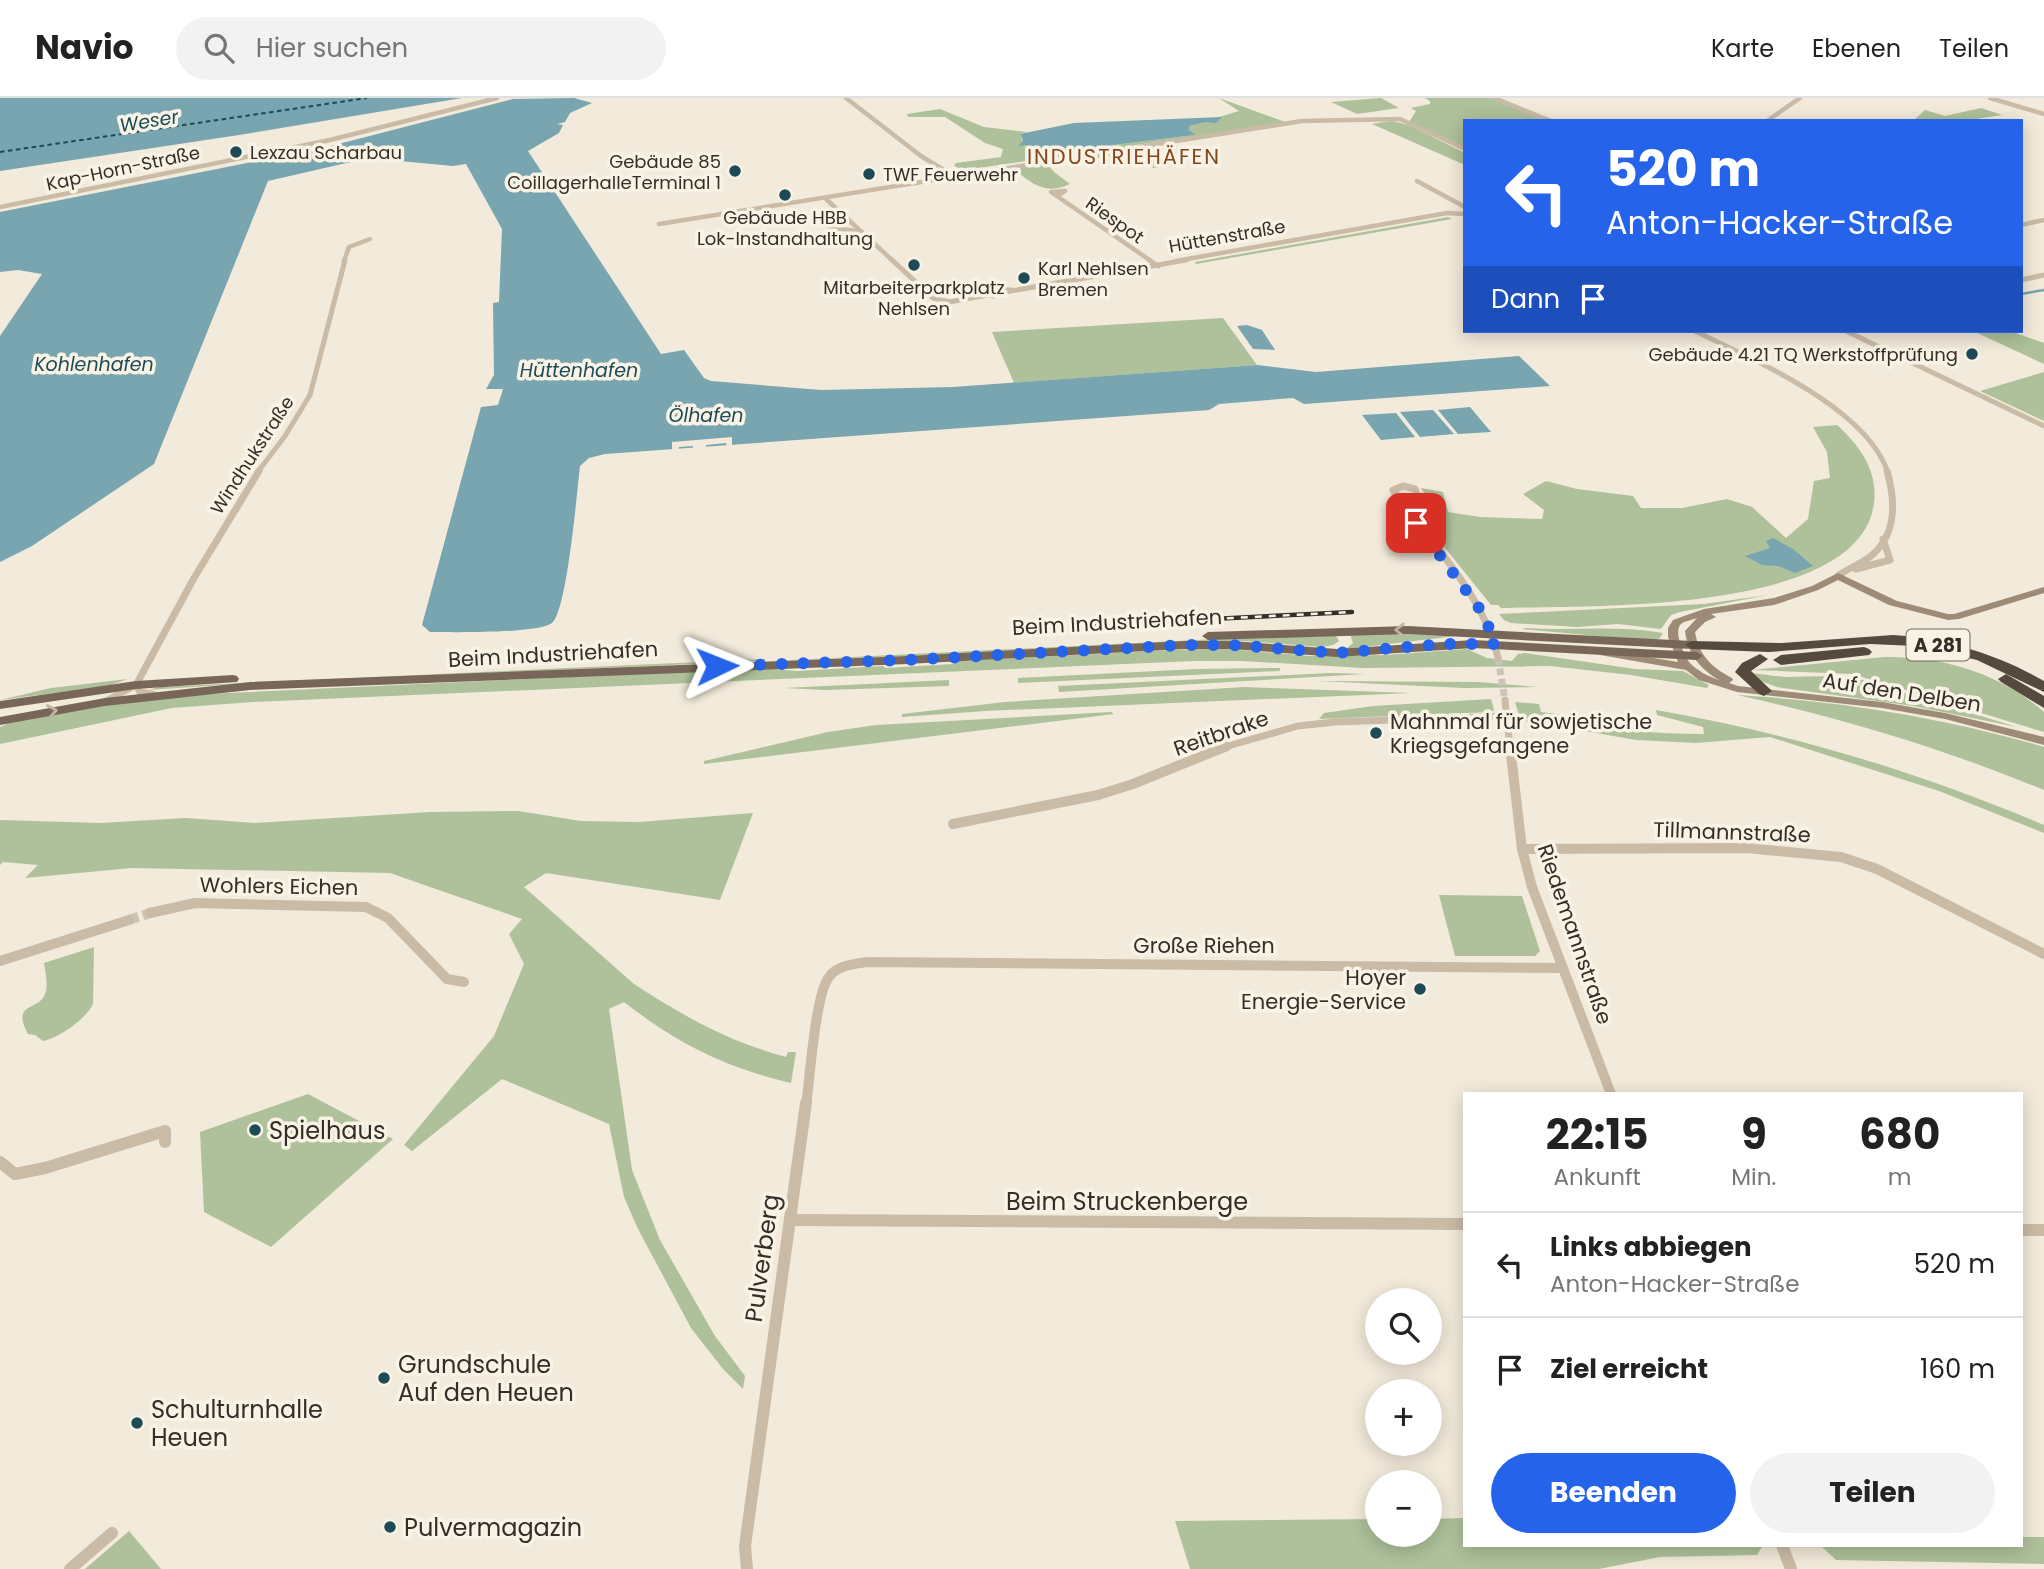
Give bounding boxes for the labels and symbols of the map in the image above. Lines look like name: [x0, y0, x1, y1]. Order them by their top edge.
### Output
water label: Weser: [118, 103, 181, 139]
street label: Kap-Horn-Straße: [44, 139, 202, 197]
place label: Lexzau Scharbau: [250, 140, 402, 165]
district label: INDUSTRIEHÄFEN: [1027, 142, 1221, 171]
marker: Lexzau Scharbau: [228, 144, 244, 160]
place label: Gebäude 85 CoillagerhalleTerminal 1: [507, 149, 721, 195]
place label: TWF Feuerwehr: [883, 162, 1018, 187]
marker: Gebäude 85 CoillagerhalleTerminal 1: [727, 163, 743, 179]
marker: TWF Feuerwehr: [861, 166, 877, 182]
marker: Gebäude HBB Lok-Instandhaltung: [777, 187, 793, 203]
street label: Riespot: [1081, 191, 1149, 249]
place label: Gebäude HBB Lok-Instandhaltung: [697, 205, 873, 251]
street label: Hüttenstraße: [1167, 213, 1287, 259]
place label: Karl Nehlsen Bremen: [1038, 256, 1149, 302]
marker: Mitarbeiterparkplatz Nehlsen: [906, 257, 922, 273]
marker: Karl Nehlsen Bremen: [1016, 270, 1032, 286]
place label: Mitarbeiterparkplatz Nehlsen: [823, 275, 1005, 321]
place label: Gebäude 4.21 TQ Werkstoffprüfung: [1649, 342, 1958, 367]
marker: Gebäude 4.21 TQ Werkstoffprüfung: [1964, 346, 1980, 362]
water label: Kohlenhafen: [34, 351, 154, 378]
water label: Hüttenhafen: [520, 357, 638, 384]
street label: Windhukstraße: [204, 391, 300, 519]
water label: Ölhafen: [669, 402, 743, 429]
pin: [1386, 493, 1446, 553]
street label: Beim Industriehafen: [1011, 602, 1223, 642]
one-way arrow: [1395, 622, 1406, 637]
position arrow: [680, 629, 754, 703]
road number: A 281: [1906, 630, 1969, 660]
street label: Beim Industriehafen: [447, 634, 659, 674]
street label: Auf den Delben: [1821, 665, 1983, 719]
street label: Reitbrake: [1170, 703, 1272, 763]
one-way arrow: [46, 705, 58, 720]
place label: Mahnmal für sowjetische Kriegsgefangene: [1390, 707, 1652, 760]
marker: Mahnmal für sowjetische Kriegsgefangene: [1368, 725, 1384, 741]
street label: Tillmannstraße: [1653, 815, 1811, 849]
street label: Riedemannstraße: [1531, 840, 1619, 1028]
street label: Wohlers Eichen: [199, 870, 359, 902]
street label: Große Riehen: [1133, 931, 1275, 960]
place label: Hoyer Energie-Service: [1241, 963, 1406, 1016]
marker: Hoyer Energie-Service: [1412, 981, 1428, 997]
place label: Spielhaus: [269, 1114, 385, 1147]
marker: Spielhaus: [247, 1122, 263, 1138]
street label: Beim Struckenberge: [1006, 1185, 1248, 1218]
street label: Pulverberg: [737, 1192, 787, 1324]
place label: Grundschule Auf den Heuen: [398, 1348, 574, 1409]
marker: Grundschule Auf den Heuen: [376, 1370, 392, 1386]
place label: Schulturnhalle Heuen: [151, 1393, 323, 1454]
marker: Schulturnhalle Heuen: [129, 1415, 145, 1431]
place label: Pulvermagazin: [404, 1511, 582, 1544]
marker: Pulvermagazin: [382, 1519, 398, 1535]

